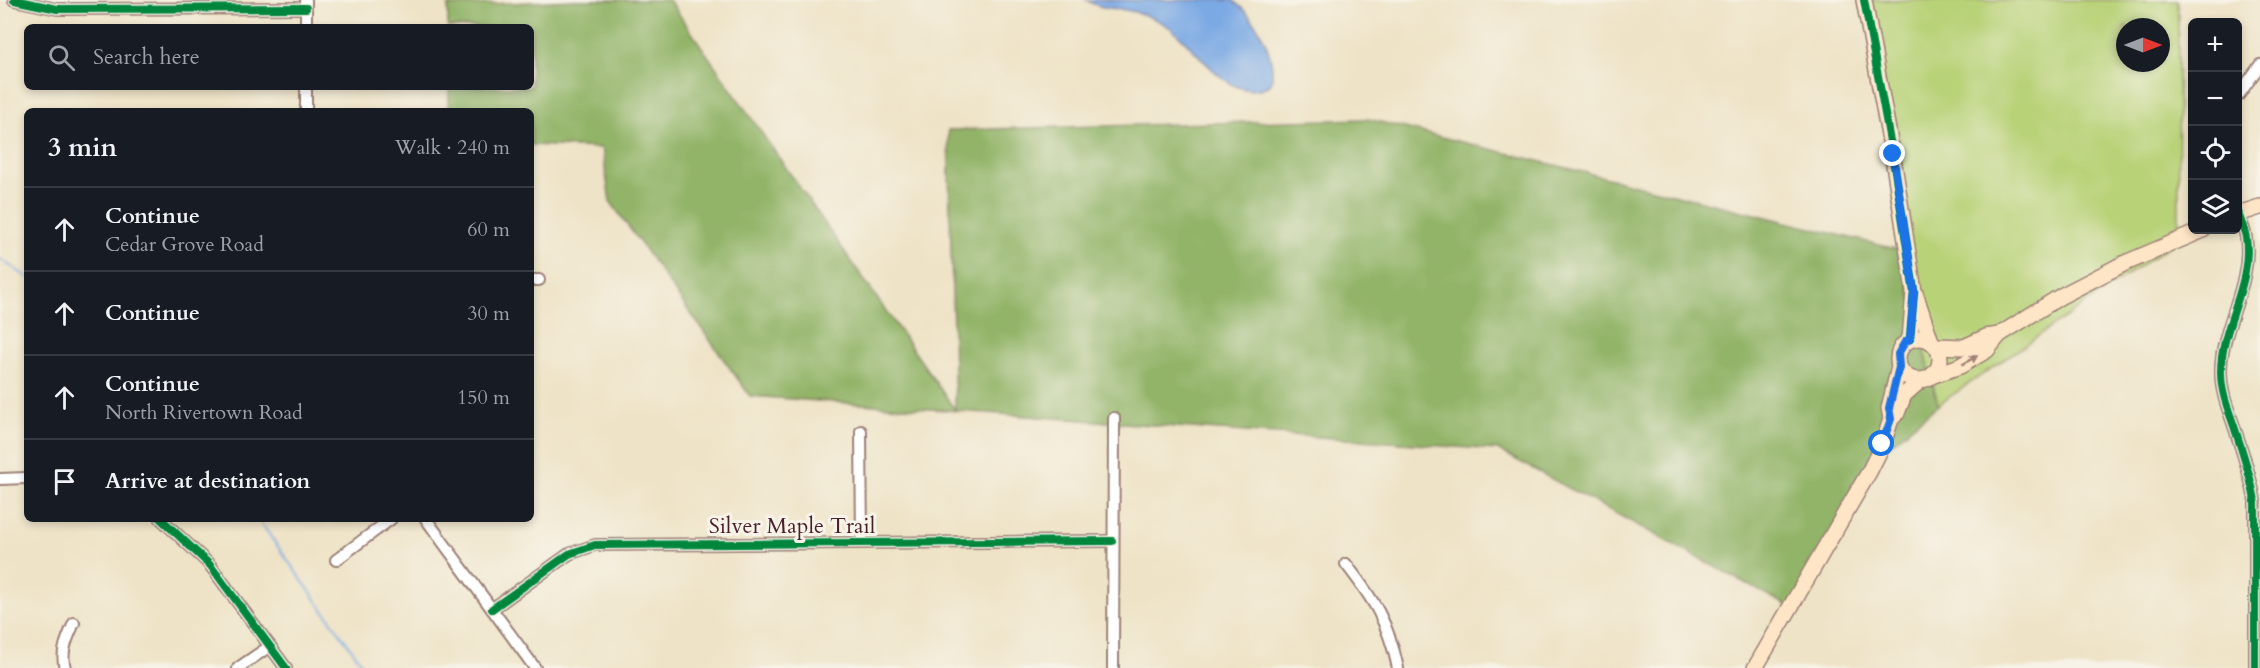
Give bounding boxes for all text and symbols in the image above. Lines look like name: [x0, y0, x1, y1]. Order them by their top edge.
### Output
north arrow: [2116, 18, 2170, 72]
map controls: [2188, 18, 2242, 234]
button: +: [2188, 18, 2242, 72]
search box: [24, 24, 534, 90]
icon: search: [45, 41, 78, 74]
text: Search here: [93, 42, 200, 72]
button: −: [2188, 72, 2242, 126]
button: locate: [2188, 126, 2242, 180]
text: 3 min: [48, 130, 117, 165]
text: Walk · 240 m: [395, 134, 510, 161]
route end: [1879, 140, 1905, 166]
button: layers: [2188, 180, 2242, 234]
text: Continue: [105, 201, 200, 231]
icon: ahead: [48, 213, 81, 246]
text: 60 m: [467, 216, 510, 243]
text: Cedar Grove Road: [105, 231, 264, 258]
icon: ahead: [48, 297, 81, 330]
text: Continue: [105, 298, 200, 328]
text: 30 m: [467, 300, 510, 327]
one-way arrow: [1962, 355, 1979, 365]
text: Continue: [105, 369, 200, 399]
icon: ahead: [48, 381, 81, 414]
text: 150 m: [457, 384, 510, 411]
text: North Rivertown Road: [105, 399, 303, 426]
route start: [1868, 430, 1894, 456]
icon: arrive: [48, 465, 81, 498]
text: Arrive at destination: [105, 466, 310, 496]
street label: Silver Maple Trail: [709, 511, 876, 541]

